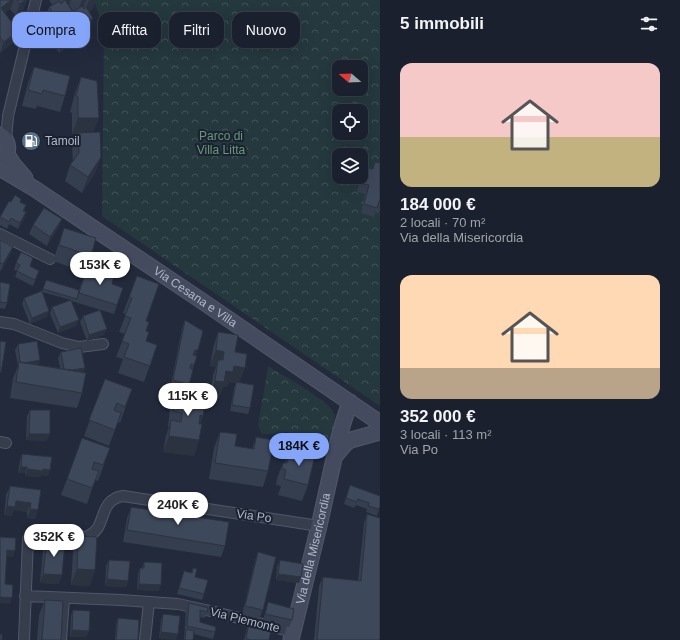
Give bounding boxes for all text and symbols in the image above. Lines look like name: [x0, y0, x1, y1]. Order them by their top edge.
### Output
chip: Compra: [12, 12, 90, 48]
chip: Affitta: [98, 12, 161, 48]
chip: Filtri: [169, 12, 224, 48]
chip: Nuovo: [232, 12, 300, 48]
icon: filters: [638, 13, 660, 35]
text: 5 immobili: [400, 14, 484, 33]
north arrow: [332, 60, 368, 96]
map controls: [332, 60, 368, 184]
icon: home: [494, 89, 566, 161]
button: locate: [332, 104, 368, 140]
park label: Parco di Villa Litta: [197, 129, 246, 157]
fuel station icon: Tamoil: [20, 130, 42, 152]
place label: Tamoil: [45, 134, 80, 148]
button: layers: [332, 148, 368, 184]
text: 184 000 €: [400, 195, 476, 214]
text: 2 locali · 70 m²: [400, 215, 485, 230]
text: Via della Misericordia: [400, 230, 523, 245]
pin: 153K €: [67, 252, 133, 286]
text: 153K €: [79, 257, 121, 272]
street label: Via Cesana e Villa: [151, 264, 240, 330]
icon: home: [494, 301, 566, 373]
pin: 115K €: [155, 383, 221, 417]
text: 115K €: [167, 388, 209, 403]
text: 352 000 €: [400, 407, 476, 426]
text: 3 locali · 113 m²: [400, 427, 492, 442]
pin: 184K €: [266, 433, 332, 467]
text: 184K €: [278, 438, 320, 453]
text: Via Po: [400, 442, 438, 457]
street label: Via della Misericordia: [293, 491, 333, 606]
pin: 240K €: [145, 492, 211, 526]
text: 240K €: [157, 497, 199, 512]
street label: Via Po: [236, 507, 273, 525]
pin: 352K €: [21, 524, 87, 558]
text: 352K €: [33, 529, 75, 544]
street label: Via Piemonte: [209, 605, 282, 635]

